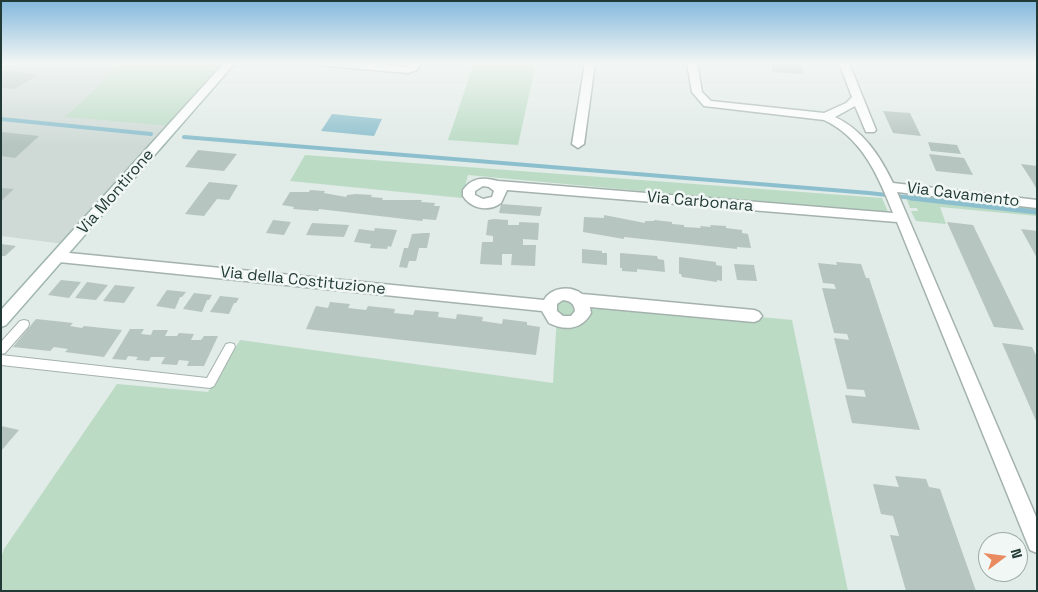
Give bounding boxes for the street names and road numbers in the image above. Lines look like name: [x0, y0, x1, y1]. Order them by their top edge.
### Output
street label: Via Montirone: [74, 145, 158, 239]
street label: Via Cavamento: [905, 179, 1021, 211]
street label: Via Carbonara: [646, 188, 754, 216]
street label: Via della Costituzione: [219, 263, 387, 299]

